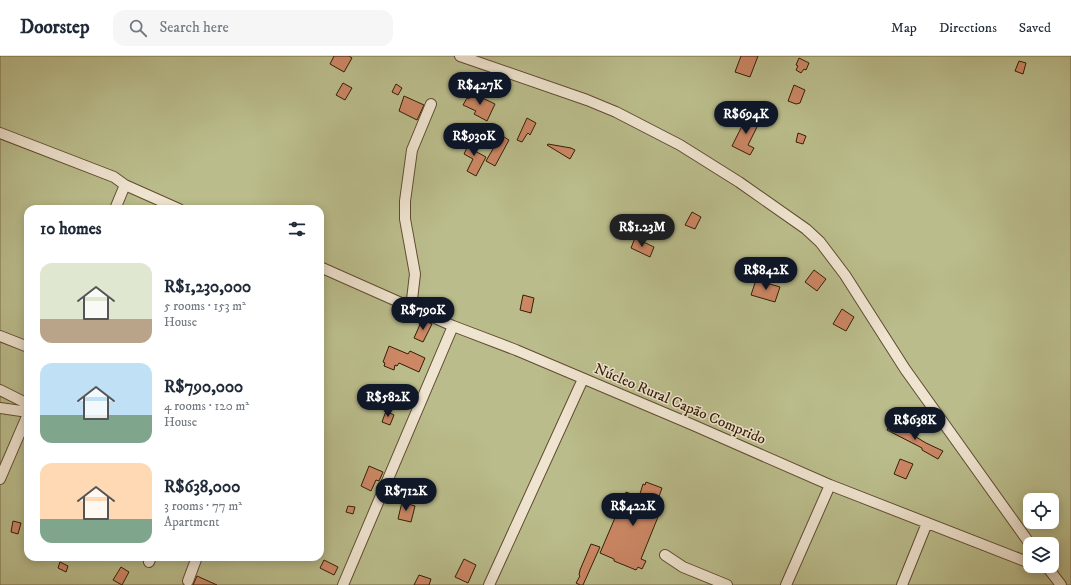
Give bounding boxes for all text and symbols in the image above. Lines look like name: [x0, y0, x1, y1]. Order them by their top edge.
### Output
search box: [113, 10, 393, 46]
text: Doorstep: [20, 16, 89, 39]
icon: search: [127, 17, 149, 39]
text: Search here: [159, 18, 229, 37]
text: Map: [891, 19, 917, 37]
text: Directions: [939, 19, 997, 37]
text: Saved: [1019, 19, 1051, 37]
pin: R$427K: [447, 72, 513, 106]
text: R$427K: [457, 77, 503, 93]
pin: R$694K: [713, 101, 779, 135]
text: R$694K: [723, 106, 769, 122]
pin: R$930K: [441, 123, 507, 157]
text: R$930K: [452, 128, 496, 144]
pin: R$1.23M: [605, 214, 679, 248]
text: 10 homes: [40, 218, 102, 240]
icon: filters: [286, 218, 308, 240]
text: R$1.23M: [619, 219, 665, 235]
pin: R$842K: [733, 257, 799, 291]
text: R$842K: [743, 262, 789, 278]
text: R$1,230,000: [164, 276, 251, 298]
icon: home: [72, 279, 120, 327]
pin: R$790K: [390, 297, 456, 331]
text: 5 rooms · 153 m²: [164, 298, 246, 314]
text: R$790K: [400, 302, 446, 318]
text: House: [164, 314, 197, 330]
street label: Núcleo Rural Capão Comprido: [591, 359, 769, 449]
text: R$790,000: [164, 376, 243, 398]
icon: home: [72, 379, 120, 427]
pin: R$582K: [355, 384, 421, 418]
text: R$582K: [366, 389, 410, 405]
text: 4 rooms · 120 m²: [164, 398, 249, 414]
pin: R$638K: [882, 407, 948, 441]
text: R$638K: [894, 412, 937, 428]
text: House: [164, 414, 197, 430]
text: R$638,000: [164, 476, 240, 498]
pin: R$712K: [373, 478, 439, 512]
icon: home: [72, 479, 120, 527]
text: R$712K: [385, 483, 427, 499]
pin: R$422K: [600, 493, 666, 527]
map controls: [1023, 493, 1059, 573]
button: locate: [1023, 493, 1059, 529]
text: 3 rooms · 77 m²: [164, 498, 242, 514]
text: R$422K: [610, 498, 656, 514]
text: Apartment: [164, 514, 219, 530]
button: layers: [1023, 537, 1059, 573]

